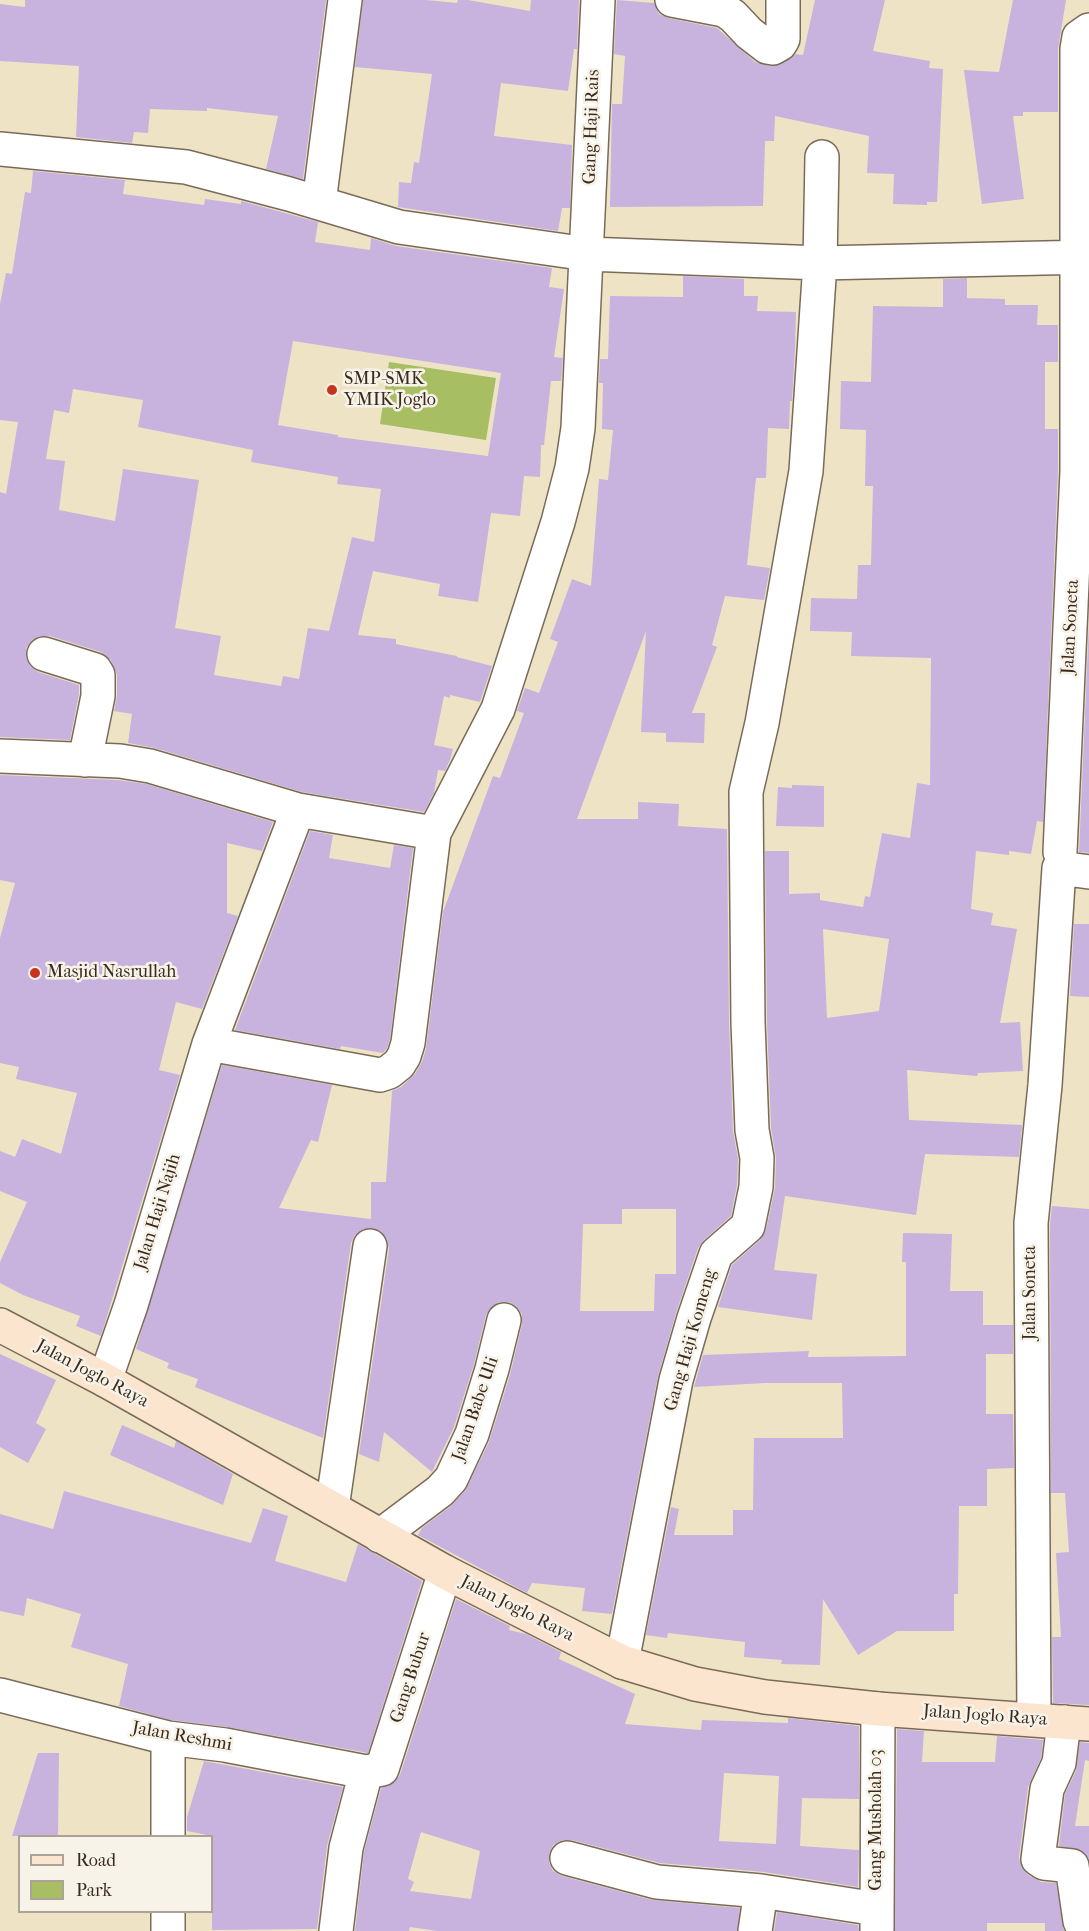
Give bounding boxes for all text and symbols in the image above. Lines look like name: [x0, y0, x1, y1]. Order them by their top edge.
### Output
street label: Gang Haji Rais: [579, 69, 605, 185]
place label: SMP-SMK YMIK Joglo: [344, 369, 436, 412]
marker: SMP-SMK YMIK Joglo: [325, 383, 339, 397]
street label: Jalan Soneta: [1058, 579, 1084, 675]
place label: Masjid Nasrullah: [47, 962, 176, 984]
marker: Masjid Nasrullah: [28, 966, 42, 980]
street label: Jalan Haji Najih: [130, 1151, 186, 1273]
street label: Jalan Soneta: [1020, 1246, 1042, 1340]
street label: Gang Haji Komeng: [660, 1266, 722, 1414]
street label: Jalan Joglo Raya: [32, 1335, 152, 1413]
street label: Jalan Babe Uli: [448, 1354, 504, 1464]
street label: Jalan Joglo Raya: [457, 1571, 577, 1647]
street label: Gang Bubur: [386, 1630, 436, 1726]
street label: Jalan Joglo Raya: [922, 1701, 1048, 1731]
street label: Jalan Reshmi: [130, 1718, 234, 1756]
street label: Gang Musholah 03: [866, 1749, 888, 1891]
legend: [18, 1835, 213, 1913]
text: Road: [76, 1850, 116, 1871]
text: Park: [76, 1880, 112, 1901]

